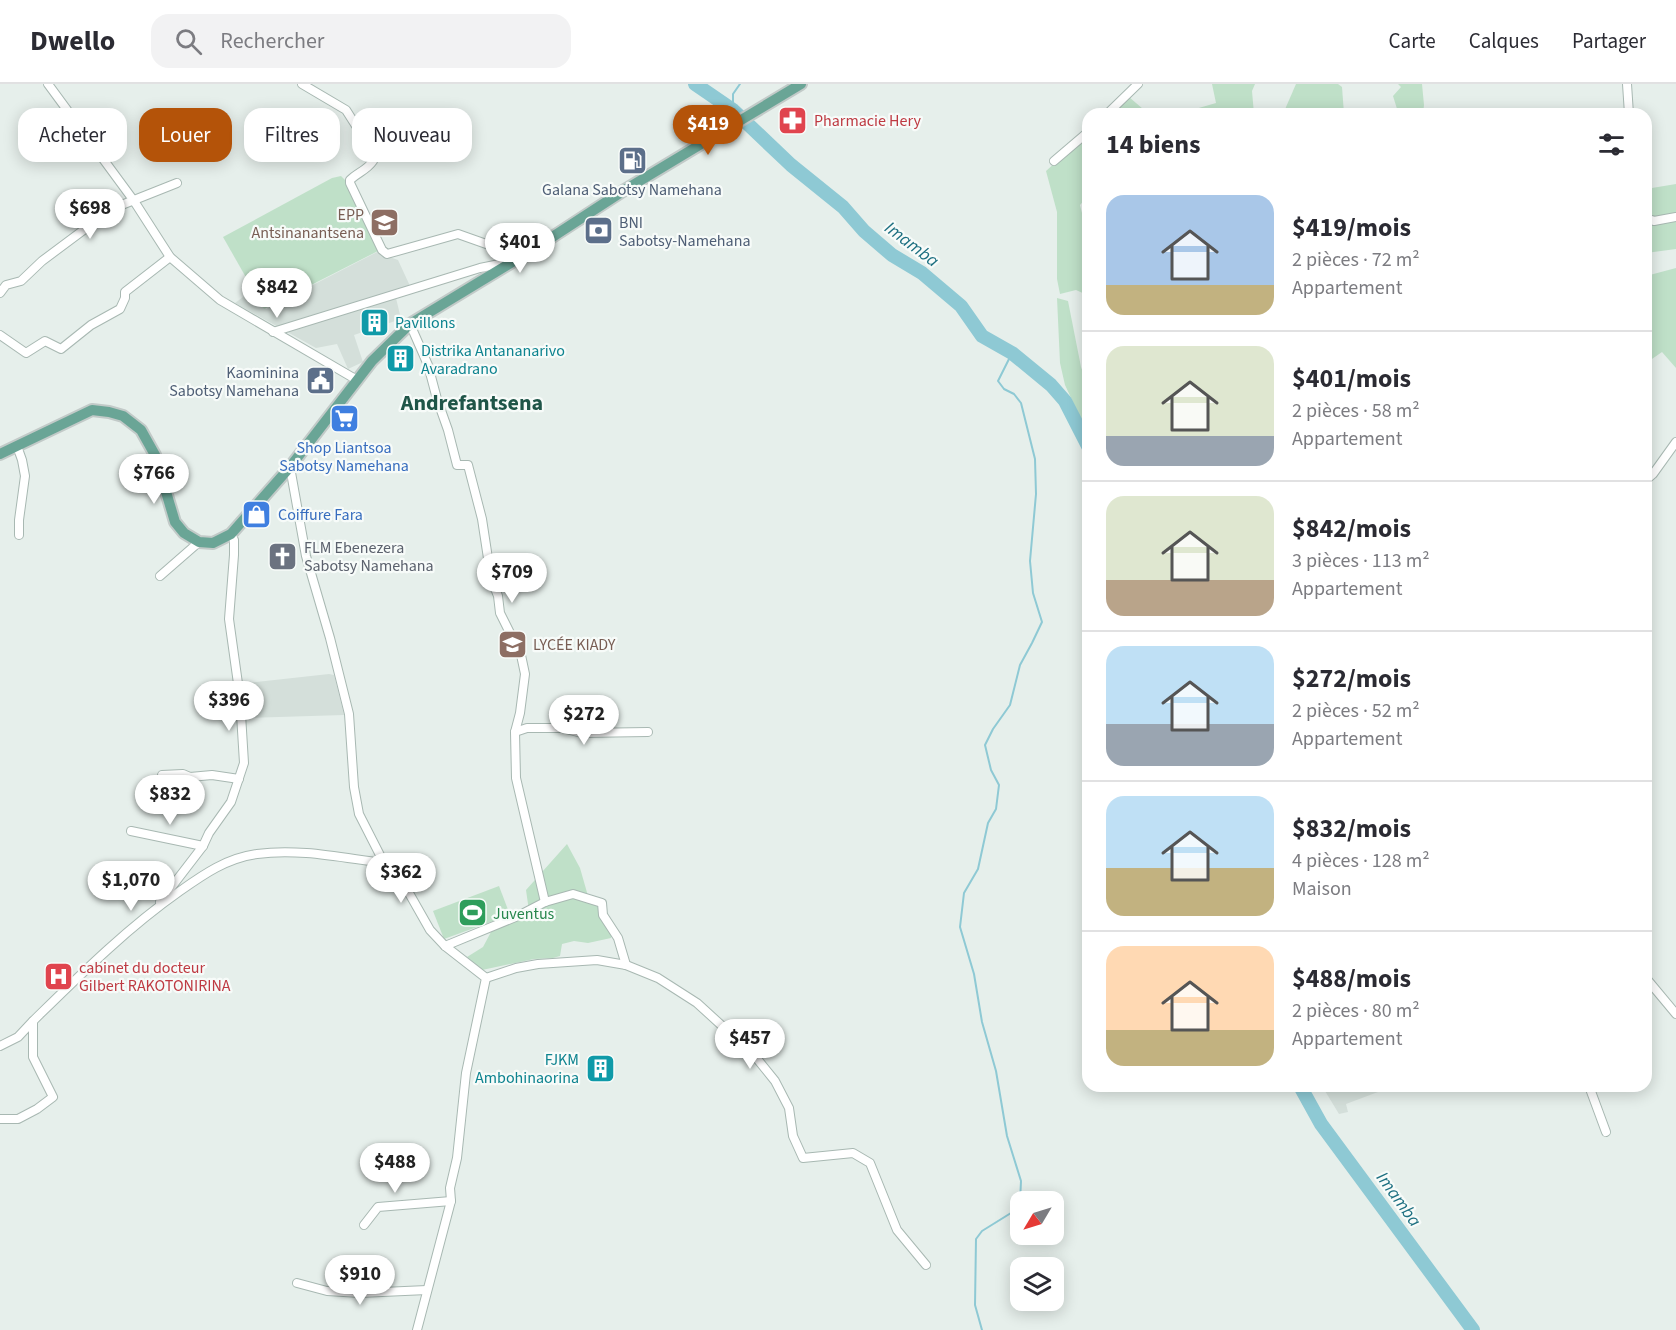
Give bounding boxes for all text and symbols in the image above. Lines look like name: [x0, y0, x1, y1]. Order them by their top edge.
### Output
search box: [151, 14, 571, 68]
text: Dwello: [30, 21, 115, 61]
icon: search: [172, 25, 205, 58]
text: Rechercher: [220, 25, 324, 57]
text: Carte: [1389, 26, 1436, 56]
text: Calques: [1469, 26, 1539, 56]
text: Partager: [1572, 26, 1646, 56]
pharmacy icon: Pharmacie Hery: [777, 104, 809, 136]
pin: $419: [672, 105, 744, 156]
chip: Acheter: [18, 108, 127, 162]
chip: Louer: [139, 108, 232, 162]
chip: Filtres: [244, 108, 340, 162]
chip: Nouveau: [352, 108, 472, 162]
text: $419: [687, 110, 729, 138]
place label: Pharmacie Hery: [814, 110, 921, 132]
text: 14 biens: [1106, 126, 1201, 163]
icon: filters: [1595, 128, 1628, 161]
fuel station icon: Galana Sabotsy Namehana: [616, 145, 648, 177]
place label: Galana Sabotsy Namehana: [542, 179, 722, 201]
pin: $698: [54, 189, 126, 240]
text: $698: [69, 194, 111, 222]
place label: EPP Antsinanantsena: [252, 204, 364, 244]
school or university icon: EPP Antsinanantsena: [369, 207, 401, 239]
text: $419/mois: [1292, 209, 1411, 246]
place label: BNI Sabotsy-Namehana: [619, 212, 750, 252]
bank icon: BNI Sabotsy-Namehana: [582, 215, 614, 247]
water label: Imamba: [879, 216, 944, 273]
icon: home: [1154, 219, 1226, 291]
pin: $401: [484, 223, 556, 274]
text: $401: [499, 228, 541, 256]
text: 2 pièces · 72 m²: [1292, 246, 1420, 274]
pin: $842: [241, 268, 313, 319]
text: $842: [256, 273, 298, 301]
text: Appartement: [1292, 274, 1402, 302]
building icon: Pavillons: [358, 306, 390, 338]
place label: Pavillons: [395, 312, 455, 334]
place label: Distrika Antananarivo Avaradrano: [421, 340, 565, 380]
building icon: Distrika Antananarivo Avaradrano: [384, 343, 416, 375]
text: $401/mois: [1292, 360, 1411, 397]
place label: Kaominina Sabotsy Namehana: [169, 362, 299, 402]
public building icon: Kaominina Sabotsy Namehana: [304, 365, 336, 397]
icon: home: [1154, 370, 1226, 442]
district label: Andrefantsena: [400, 387, 543, 419]
text: 2 pièces · 58 m²: [1292, 397, 1420, 425]
supermarket icon: Shop Liantsoa Sabotsy Namehana: [328, 403, 360, 435]
text: Appartement: [1292, 425, 1402, 453]
place label: Shop Liantsoa Sabotsy Namehana: [279, 437, 409, 477]
pin: $766: [118, 454, 190, 505]
text: $766: [133, 459, 175, 487]
shop icon: Coiffure Fara: [241, 498, 273, 530]
place label: Coiffure Fara: [278, 504, 363, 526]
text: $842/mois: [1292, 510, 1411, 547]
icon: home: [1154, 520, 1226, 592]
place label: FLM Ebenezera Sabotsy Namehana: [304, 537, 434, 577]
church icon: FLM Ebenezera Sabotsy Namehana: [267, 540, 299, 572]
text: 3 pièces · 113 m²: [1292, 547, 1430, 575]
pin: $709: [476, 553, 548, 604]
text: $709: [491, 558, 533, 586]
text: Appartement: [1292, 575, 1402, 603]
school or university icon: LYCÉE KIADY: [496, 628, 528, 660]
place label: LYCÉE KIADY: [533, 634, 616, 656]
text: $272/mois: [1292, 660, 1411, 697]
icon: home: [1154, 670, 1226, 742]
pin: $396: [193, 681, 265, 732]
text: $396: [208, 686, 250, 714]
pin: $272: [548, 695, 620, 746]
text: 2 pièces · 52 m²: [1292, 697, 1420, 725]
text: $272: [563, 700, 605, 728]
text: Appartement: [1292, 725, 1402, 753]
pin: $832: [134, 775, 206, 826]
text: $832: [149, 780, 191, 808]
text: $832/mois: [1292, 810, 1411, 847]
icon: home: [1154, 820, 1226, 892]
text: 4 pièces · 128 m²: [1292, 847, 1430, 875]
pin: $362: [365, 853, 437, 904]
text: $362: [380, 858, 422, 886]
pin: $1,070: [82, 861, 180, 912]
text: $1,070: [102, 866, 160, 894]
text: Maison: [1292, 875, 1352, 903]
sports icon: Juventus: [456, 897, 488, 929]
place label: Juventus: [493, 903, 555, 925]
place label: cabinet du docteur Gilbert RAKOTONIRINA: [79, 957, 231, 997]
hospital icon: cabinet du docteur Gilbert RAKOTONIRINA: [42, 960, 74, 992]
text: $488/mois: [1292, 960, 1411, 997]
icon: home: [1154, 970, 1226, 1042]
text: 2 pièces · 80 m²: [1292, 997, 1420, 1025]
pin: $457: [714, 1019, 786, 1070]
text: $457: [729, 1024, 771, 1052]
text: Appartement: [1292, 1025, 1402, 1053]
place label: FJKM Ambohinaorina: [475, 1049, 579, 1089]
building icon: FJKM Ambohinaorina: [584, 1052, 616, 1084]
pin: $488: [359, 1143, 431, 1194]
text: $488: [374, 1148, 416, 1176]
water label: Imamba: [1370, 1167, 1427, 1232]
north arrow: [1010, 1191, 1064, 1245]
map controls: [1010, 1191, 1064, 1311]
pin: $910: [324, 1255, 396, 1306]
button: layers: [1010, 1257, 1064, 1311]
text: $910: [339, 1260, 381, 1288]

